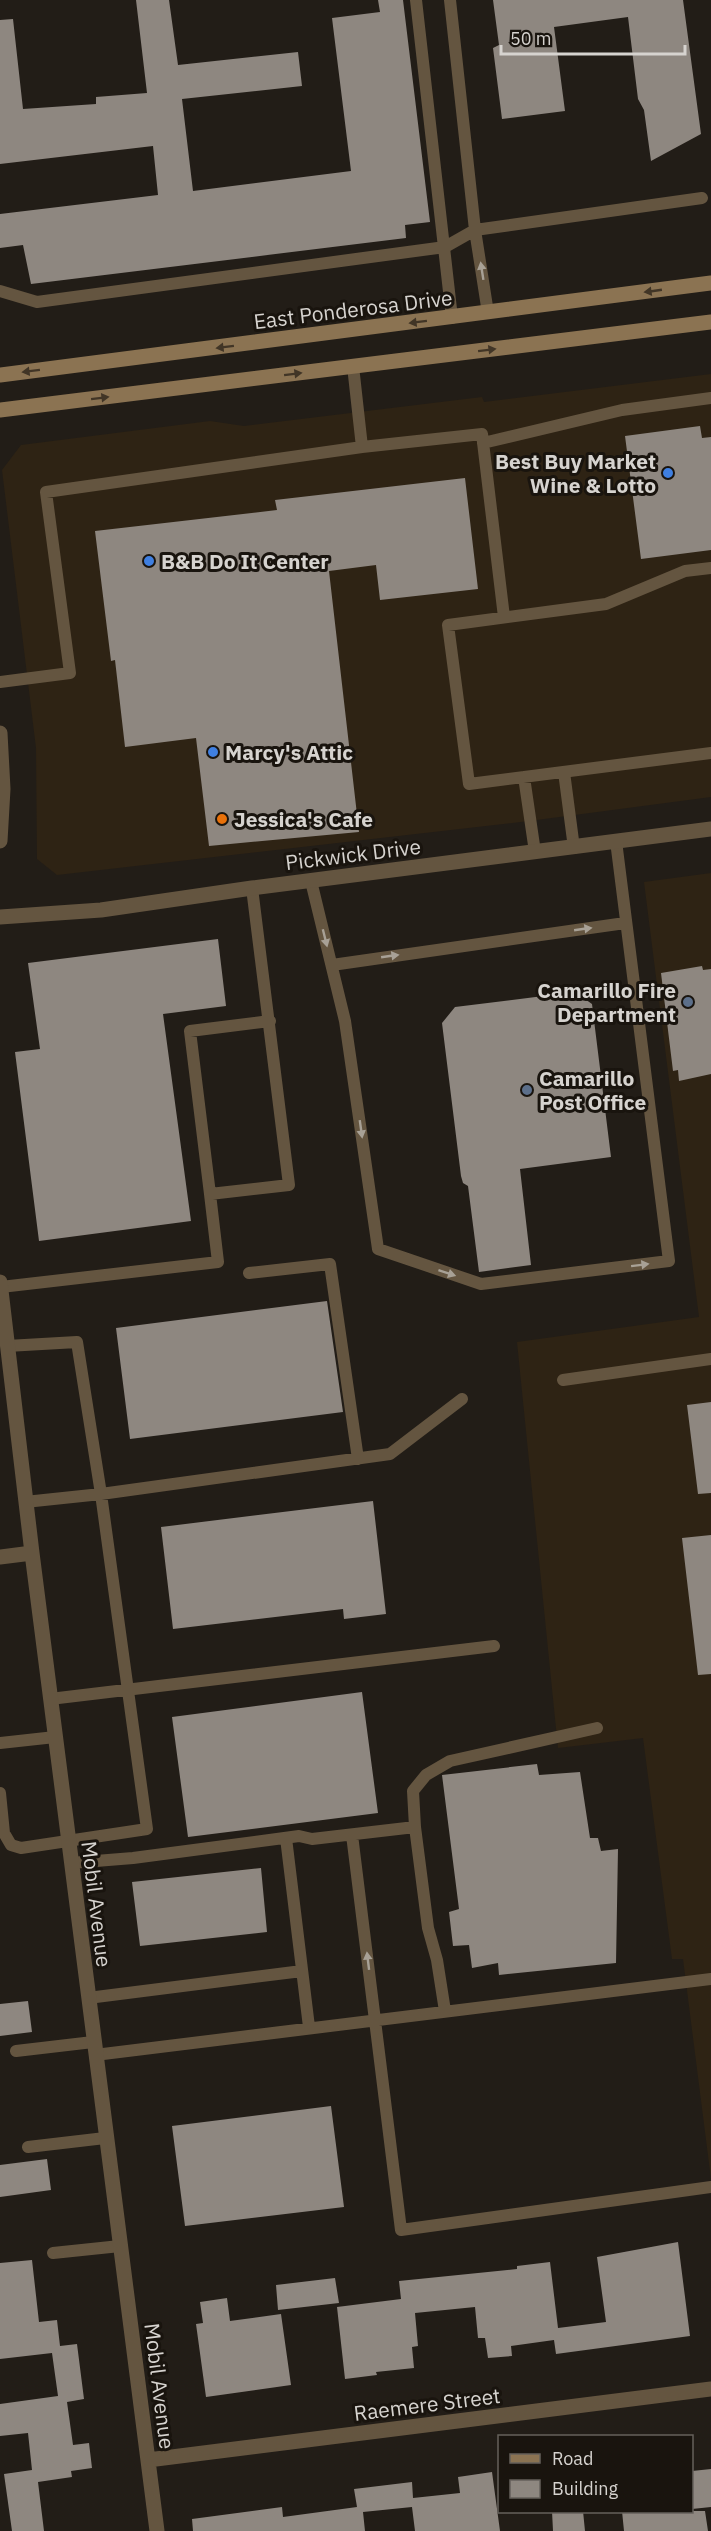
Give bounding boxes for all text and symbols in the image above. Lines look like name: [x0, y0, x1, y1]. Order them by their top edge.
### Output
scale bar: [501, 18, 686, 56]
text: 50 m: [510, 27, 552, 50]
one-way arrow: [477, 262, 486, 281]
street label: East Ponderosa Drive: [252, 283, 454, 335]
one-way arrow: [643, 287, 662, 296]
one-way arrow: [408, 317, 427, 327]
one-way arrow: [215, 342, 234, 351]
one-way arrow: [477, 345, 496, 354]
one-way arrow: [22, 367, 41, 376]
one-way arrow: [284, 369, 303, 379]
one-way arrow: [90, 393, 109, 403]
place label: Best Buy Market Wine & Lotto: [495, 447, 656, 499]
marker: Best Buy Market Wine & Lotto: [661, 466, 675, 480]
place label: B&B Do It Center: [161, 547, 329, 575]
marker: B&B Do It Center: [142, 554, 156, 568]
place label: Marcy's Attic: [225, 738, 353, 766]
marker: Marcy's Attic: [206, 745, 220, 759]
place label: Jessica's Cafe: [234, 805, 373, 833]
marker: Jessica's Cafe: [215, 812, 229, 826]
street label: Pickwick Drive: [284, 832, 422, 876]
one-way arrow: [574, 925, 593, 934]
one-way arrow: [321, 928, 331, 947]
one-way arrow: [381, 952, 400, 961]
place label: Camarillo Fire Department: [537, 976, 676, 1028]
marker: Camarillo Fire Department: [681, 995, 695, 1009]
place label: Camarillo Post Office: [539, 1064, 647, 1116]
marker: Camarillo Post Office: [520, 1083, 534, 1097]
one-way arrow: [356, 1120, 365, 1139]
one-way arrow: [630, 1260, 649, 1270]
one-way arrow: [438, 1268, 456, 1278]
street label: Mobil Avenue: [75, 1839, 119, 1969]
one-way arrow: [363, 1951, 373, 1970]
street label: Mobil Avenue: [138, 2321, 182, 2451]
street label: Raemere Street: [352, 2381, 502, 2427]
legend: [498, 2435, 693, 2513]
text: Road: [552, 2447, 593, 2470]
text: Building: [552, 2477, 619, 2500]

